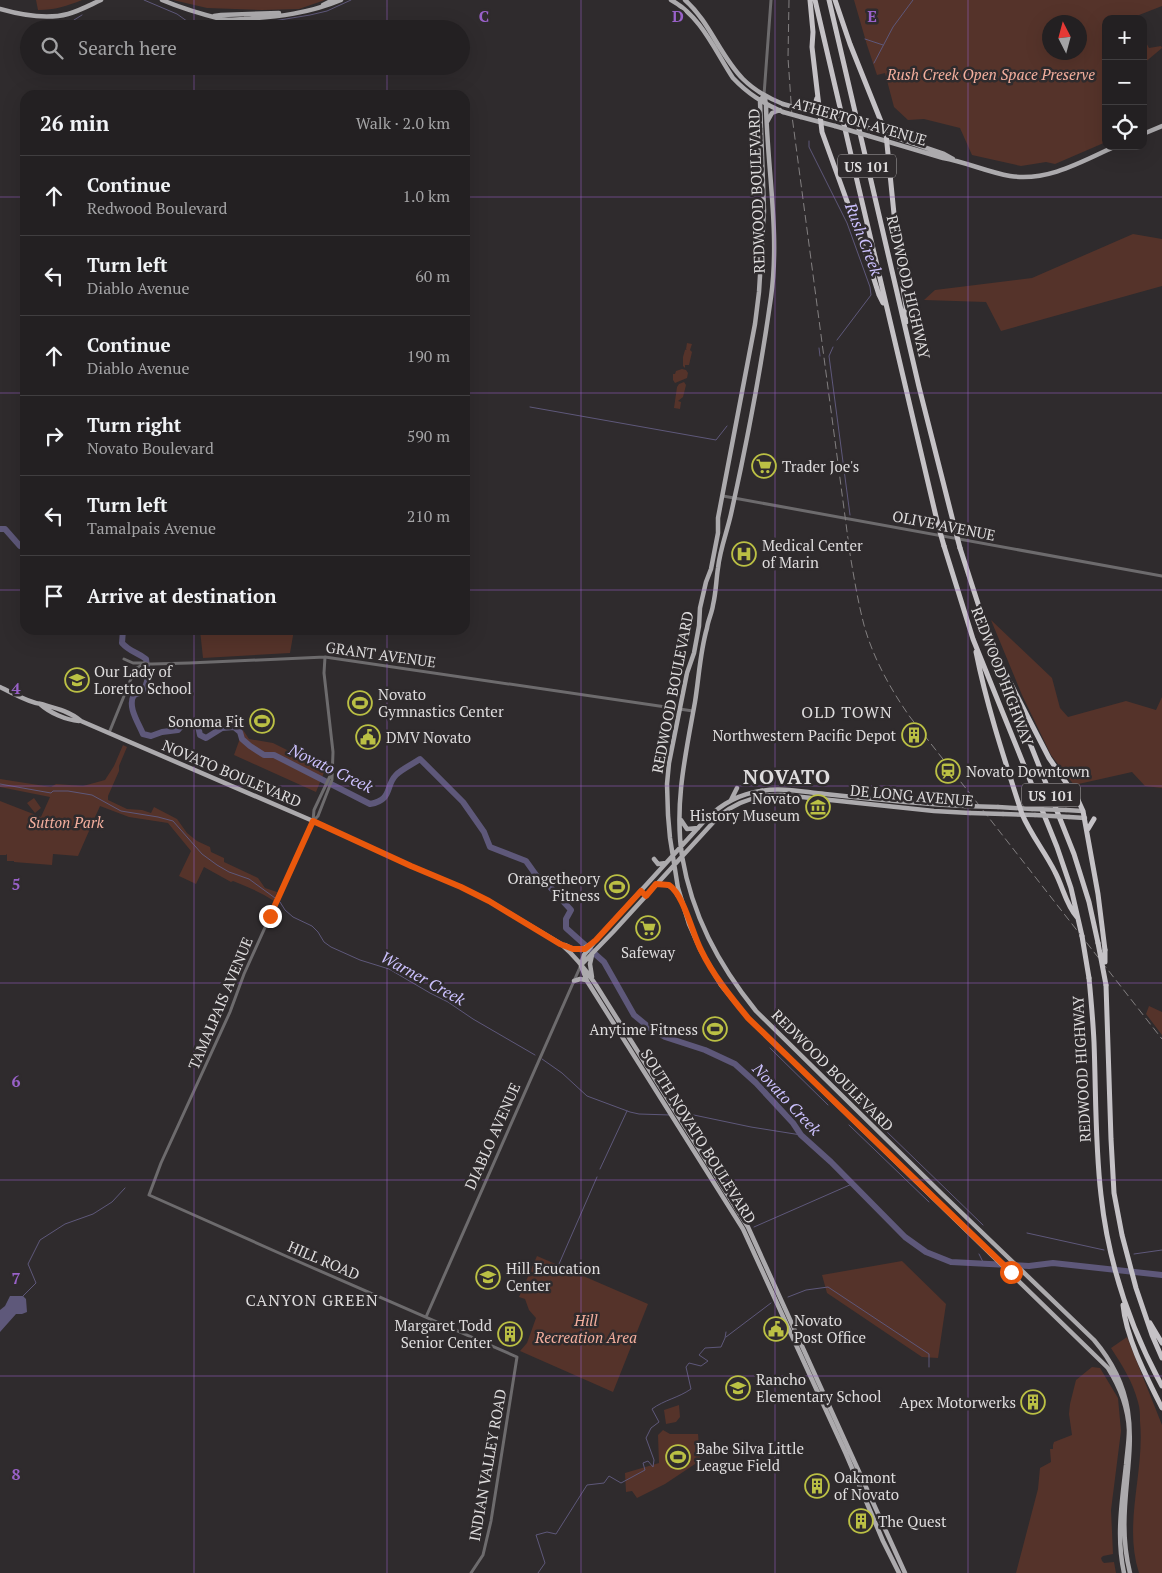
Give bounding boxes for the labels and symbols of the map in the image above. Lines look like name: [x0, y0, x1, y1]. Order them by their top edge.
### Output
text: C: [479, 5, 489, 27]
text: D: [672, 5, 684, 27]
text: E: [867, 5, 877, 27]
north arrow: [1042, 15, 1087, 60]
park label: Rush Creek Open Space Preserve: [886, 64, 1095, 84]
street label: ATHERTON AVENUE: [791, 92, 929, 150]
street label: REDWOOD BOULEVARD: [743, 108, 769, 274]
road number: US 101: [838, 154, 896, 178]
water label: Rush Creek: [840, 198, 888, 279]
street label: REDWOOD HIGHWAY: [883, 213, 935, 361]
supermarket icon: Trader Joe's: [751, 453, 777, 479]
place label: Trader Joe's: [782, 456, 859, 476]
street label: OLIVE AVENUE: [891, 505, 997, 545]
place label: Medical Center of Marin: [762, 535, 863, 572]
hospital icon: Medical Center of Marin: [731, 541, 757, 567]
street label: REDWOOD HIGHWAY: [967, 604, 1039, 749]
street label: REDWOOD BOULEVARD: [646, 609, 698, 775]
street label: GRANT AVENUE: [325, 636, 437, 672]
place label: Our Lady of Loretto School: [94, 661, 192, 698]
school or university icon: Our Lady of Loretto School: [64, 667, 90, 693]
text: 4: [11, 677, 21, 699]
place label: Novato Gymnastics Center: [378, 684, 504, 721]
sports icon: Novato Gymnastics Center: [347, 690, 373, 716]
district label: OLD TOWN: [801, 701, 893, 723]
sports icon: Sonoma Fit: [249, 708, 275, 734]
place label: Sonoma Fit: [168, 711, 244, 731]
building icon: Northwestern Pacific Depot: [901, 722, 927, 748]
public building icon: DMV Novato: [355, 724, 381, 750]
place label: Northwestern Pacific Depot: [712, 725, 896, 745]
place label: DMV Novato: [386, 727, 471, 747]
street label: NOVATO BOULEVARD: [159, 735, 305, 811]
water label: Novato Creek: [284, 738, 377, 798]
station icon: Novato Downtown: [935, 758, 961, 784]
place label: Novato Downtown: [966, 761, 1090, 781]
district label: NOVATO: [743, 763, 831, 790]
street label: DE LONG AVENUE: [849, 780, 975, 810]
road number: US 101: [1022, 784, 1080, 806]
place label: Novato History Museum: [690, 788, 800, 825]
museum icon: Novato History Museum: [805, 794, 831, 820]
park label: Sutton Park: [28, 812, 104, 832]
place label: Orangetheory Fitness: [507, 868, 600, 905]
text: 5: [11, 873, 21, 895]
sports icon: Orangetheory Fitness: [604, 874, 630, 900]
route end: [259, 905, 282, 928]
supermarket icon: Safeway: [635, 915, 661, 941]
street label: TAMALPAIS AVENUE: [183, 934, 257, 1072]
place label: Safeway: [621, 942, 675, 962]
water label: Warner Creek: [377, 946, 470, 1010]
street label: REDWOOD HIGHWAY: [1067, 995, 1095, 1143]
street label: REDWOOD BOULEVARD: [768, 1005, 898, 1135]
sports icon: Anytime Fitness: [702, 1016, 728, 1042]
place label: Anytime Fitness: [589, 1019, 698, 1039]
street label: SOUTH NOVATO BOULEVARD: [637, 1045, 761, 1227]
water label: Novato Creek: [747, 1057, 826, 1140]
text: 6: [11, 1070, 21, 1092]
street label: DIABLO AVENUE: [459, 1079, 525, 1193]
street label: HILL ROAD: [285, 1236, 363, 1284]
place label: Hill Ecucation Center: [506, 1258, 600, 1295]
route start: [1000, 1261, 1023, 1284]
school or university icon: Hill Ecucation Center: [475, 1264, 501, 1290]
text: 7: [11, 1267, 21, 1289]
district label: CANYON GREEN: [245, 1289, 379, 1311]
park label: Hill Recreation Area: [534, 1310, 637, 1347]
place label: Novato Post Office: [794, 1310, 866, 1347]
place label: Margaret Todd Senior Center: [394, 1315, 492, 1352]
public building icon: Novato Post Office: [763, 1316, 789, 1342]
building icon: Margaret Todd Senior Center: [497, 1321, 523, 1347]
place label: Rancho Elementary School: [756, 1369, 882, 1406]
school or university icon: Rancho Elementary School: [725, 1375, 751, 1401]
street label: INDIAN VALLEY ROAD: [464, 1387, 510, 1543]
building icon: Apex Motorwerks: [1020, 1389, 1046, 1415]
place label: Apex Motorwerks: [899, 1392, 1016, 1412]
place label: Babe Silva Little League Field: [696, 1438, 804, 1475]
sports icon: Babe Silva Little League Field: [665, 1444, 691, 1470]
text: 8: [11, 1463, 21, 1485]
place label: Oakmont of Novato: [834, 1467, 899, 1504]
building icon: Oakmont of Novato: [804, 1473, 830, 1499]
building icon: The Quest: [848, 1508, 874, 1534]
place label: The Quest: [878, 1511, 947, 1531]

